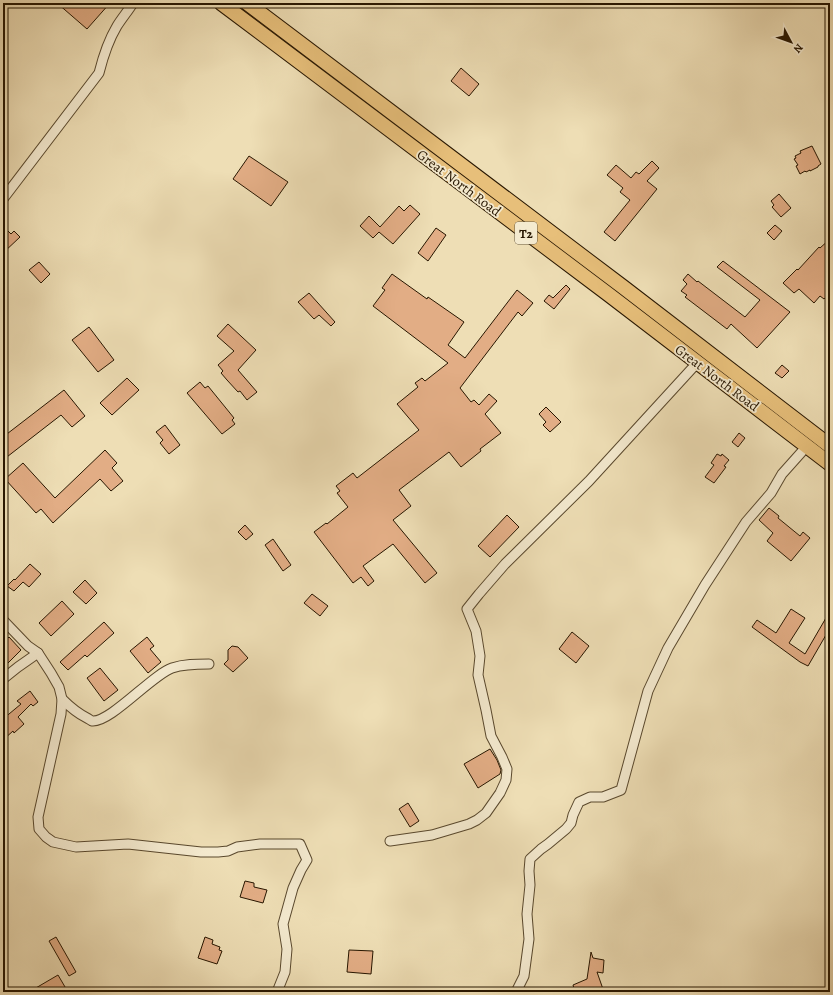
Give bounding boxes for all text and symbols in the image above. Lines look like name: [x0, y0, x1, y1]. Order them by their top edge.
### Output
north arrow: [771, 22, 811, 62]
text: N: [790, 40, 806, 56]
street label: Great North Road: [413, 145, 505, 221]
road number: T2: [515, 222, 537, 244]
street label: Great North Road: [671, 340, 763, 416]

